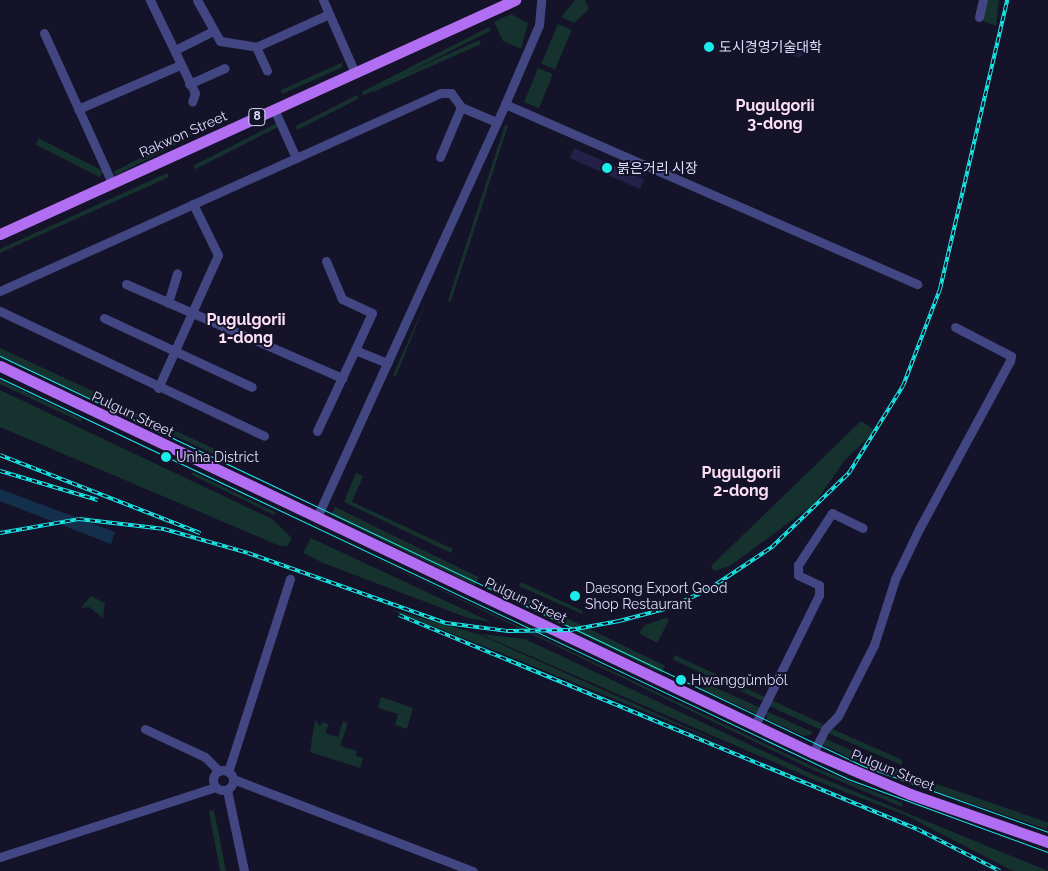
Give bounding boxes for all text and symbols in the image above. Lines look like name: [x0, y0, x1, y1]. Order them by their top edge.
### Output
place label: 도시경영기술대학: [719, 39, 822, 55]
marker: 도시경영기술대학: [703, 41, 715, 53]
district label: Pugulgorii 3-dong: [735, 96, 815, 134]
street label: Rakwon Street: [137, 107, 229, 161]
road number: 8: [248, 108, 266, 126]
place label: 붉은거리 시장: [617, 160, 698, 176]
marker: 붉은거리 시장: [601, 162, 613, 174]
district label: Pugulgorii 1-dong: [206, 310, 286, 348]
street label: Pulgun Street: [89, 388, 177, 440]
place label: Unha District: [176, 449, 259, 465]
marker: Unha District: [160, 451, 172, 463]
district label: Pugulgorii 2-dong: [701, 463, 781, 501]
street label: Pulgun Street: [482, 574, 570, 626]
place label: Daesong Export Good Shop Restaurant: [585, 580, 727, 612]
marker: Daesong Export Good Shop Restaurant: [569, 590, 581, 602]
place label: Hwanggŭmbŏl: [691, 672, 788, 688]
marker: Hwanggŭmbŏl: [675, 674, 687, 686]
street label: Pulgun Street: [849, 746, 937, 794]

